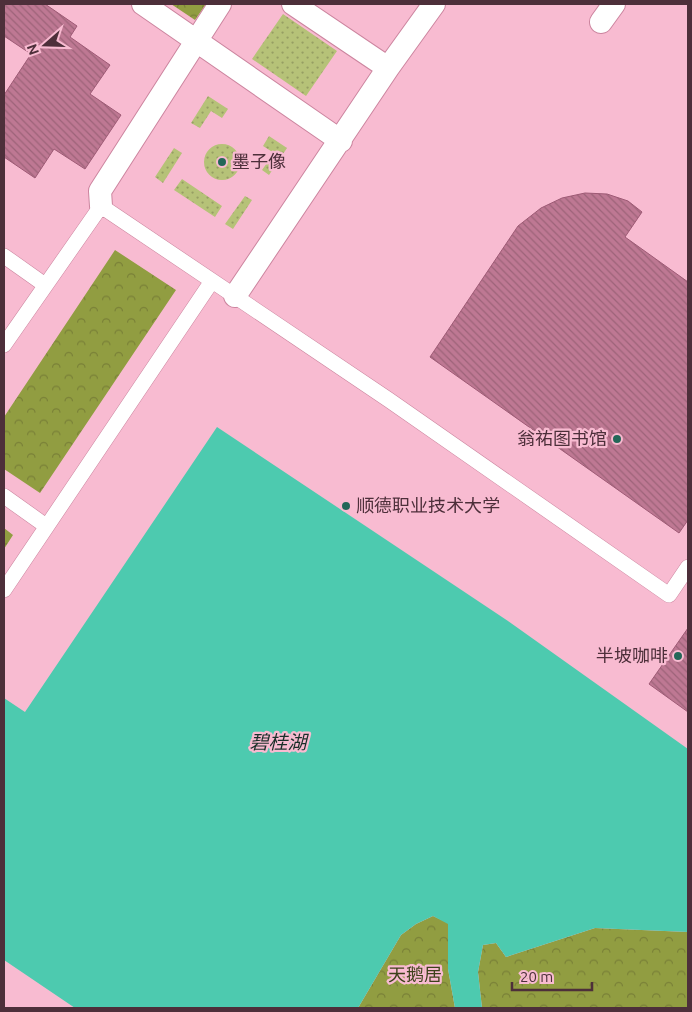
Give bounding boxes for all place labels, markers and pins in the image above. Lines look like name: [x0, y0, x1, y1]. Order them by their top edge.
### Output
place label: 墨子像: [232, 151, 286, 171]
marker: 墨子像: [216, 156, 228, 168]
place label: 翁祐图书馆: [517, 428, 607, 448]
marker: 翁祐图书馆: [611, 433, 623, 445]
place label: 顺德职业技术大学: [356, 495, 500, 515]
marker: 顺德职业技术大学: [340, 500, 352, 512]
place label: 半坡咖啡: [596, 645, 668, 665]
marker: 半坡咖啡: [672, 650, 684, 662]

